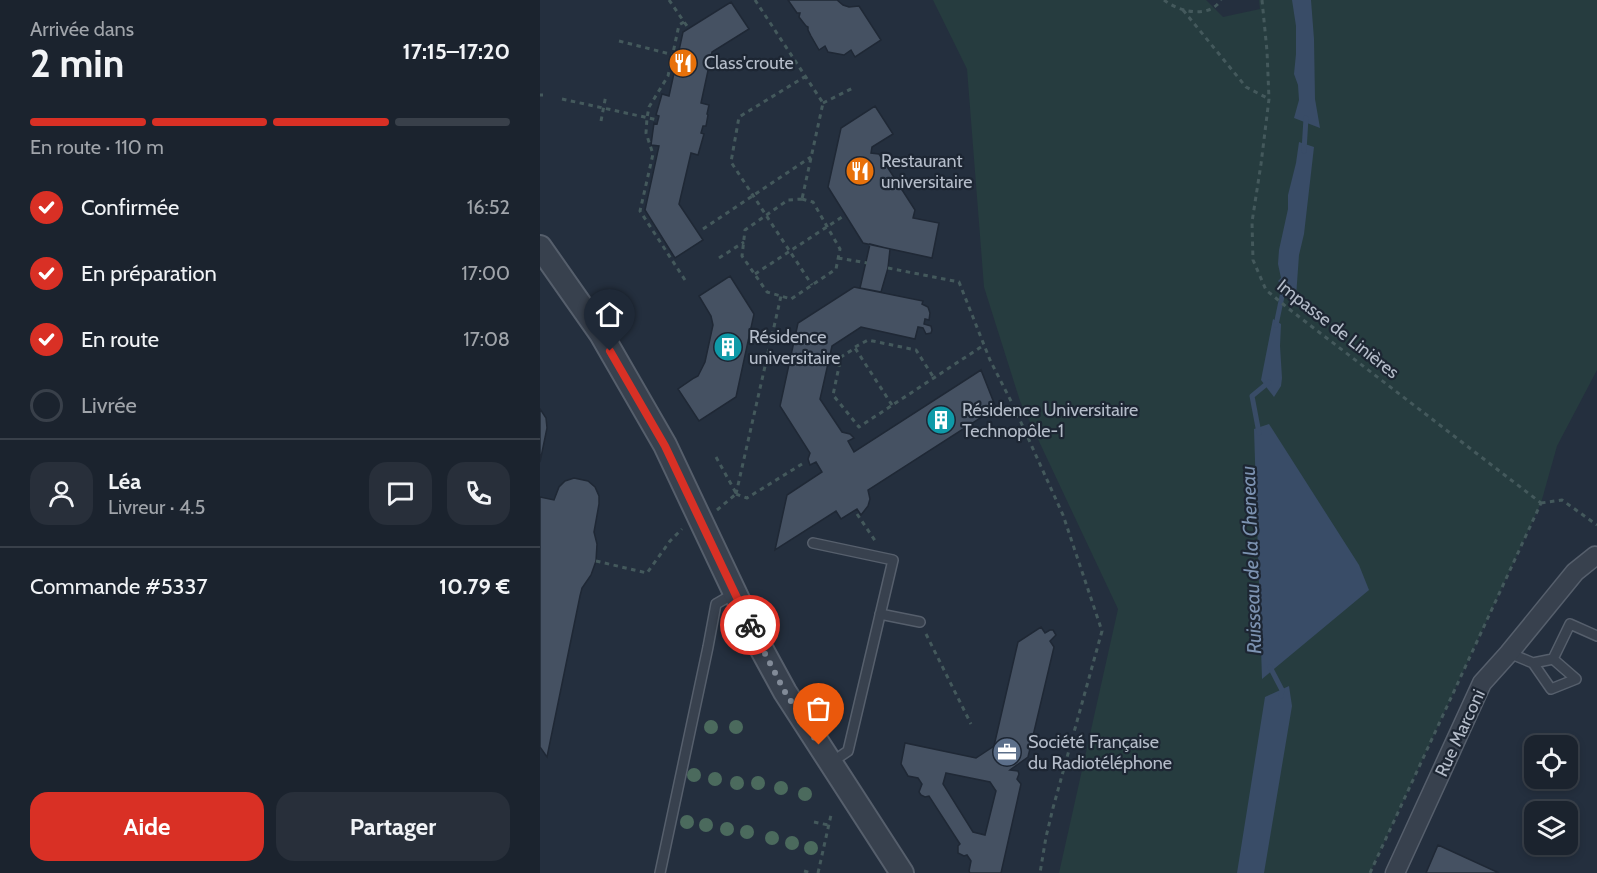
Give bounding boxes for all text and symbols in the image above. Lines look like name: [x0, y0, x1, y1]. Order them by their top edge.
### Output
text: Arrivée dans: [30, 17, 134, 41]
text: 17:15–17:20: [403, 38, 510, 65]
text: 2 min: [30, 39, 124, 87]
restaurant icon: Class'croute: [667, 47, 699, 79]
place label: Class'croute: [704, 52, 794, 74]
text: En route · 110 m: [30, 135, 164, 159]
place label: Restaurant universitaire: [881, 150, 972, 193]
restaurant icon: Restaurant universitaire: [844, 155, 876, 187]
icon: check: [30, 191, 63, 224]
text: Confirmée: [81, 194, 179, 221]
text: 16:52: [467, 195, 510, 219]
icon: check: [30, 257, 63, 290]
text: En préparation: [81, 260, 217, 287]
text: 17:00: [461, 261, 510, 285]
street label: Impasse de Linières: [1273, 275, 1403, 383]
pin: [584, 289, 635, 351]
icon: home: [593, 298, 626, 331]
icon: check: [30, 323, 63, 356]
text: En route: [81, 326, 159, 353]
place label: Résidence universitaire: [749, 326, 840, 369]
text: 17:08: [463, 327, 510, 351]
building icon: Résidence universitaire: [712, 331, 744, 363]
text: Livrée: [81, 392, 137, 419]
place label: Résidence Universitaire Technopôle-1: [962, 399, 1138, 442]
building icon: Résidence Universitaire Technopôle-1: [925, 404, 957, 436]
button: person: [30, 462, 93, 525]
button: chat: [369, 462, 432, 525]
button: phone: [447, 462, 510, 525]
water label: Ruisseau de la Cheneau: [1236, 465, 1266, 655]
text: Léa: [108, 468, 141, 495]
text: Livreur · 4.5: [108, 495, 205, 519]
text: Commande #5337: [30, 573, 207, 600]
text: 10.79 €: [439, 573, 510, 600]
courier: [720, 595, 780, 655]
icon: bike: [734, 609, 767, 642]
pin: [793, 683, 844, 745]
street label: Rue Marconi: [1430, 686, 1490, 780]
icon: bag: [802, 692, 835, 725]
place label: Société Française du Radiotéléphone: [1028, 731, 1172, 774]
map controls: [1524, 735, 1578, 855]
button: locate: [1524, 735, 1578, 789]
office icon: Société Française du Radiotéléphone: [991, 736, 1023, 768]
button: Aide: [30, 792, 264, 861]
button: Partager: [276, 792, 510, 861]
button: layers: [1524, 801, 1578, 855]

